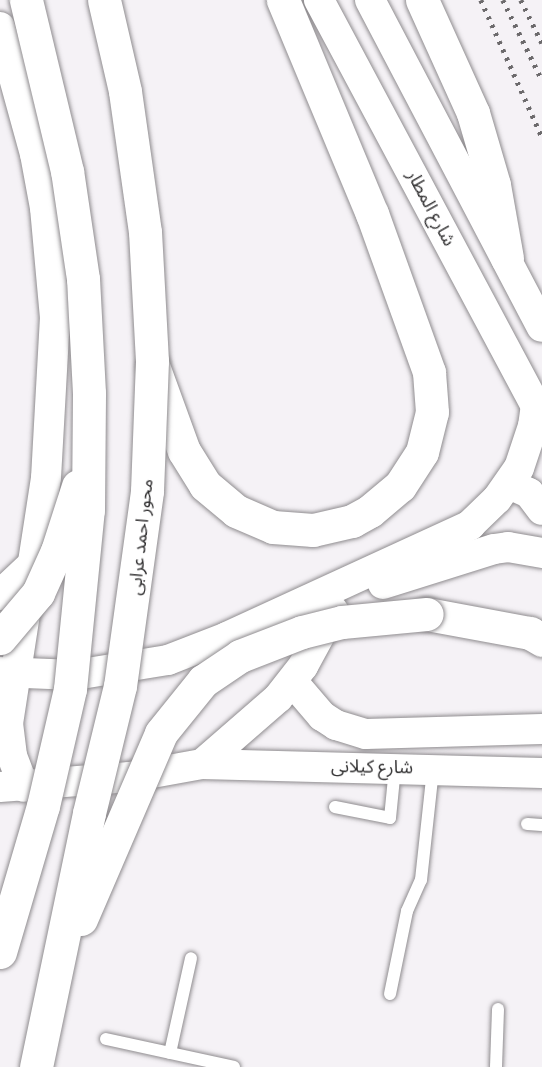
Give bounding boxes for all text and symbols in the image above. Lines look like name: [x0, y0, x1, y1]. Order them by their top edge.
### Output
street label: شارع المطار: [402, 166, 460, 250]
street label: محور احمد عرابى: [124, 478, 158, 596]
street label: شارع كيلانى: [331, 755, 413, 779]

